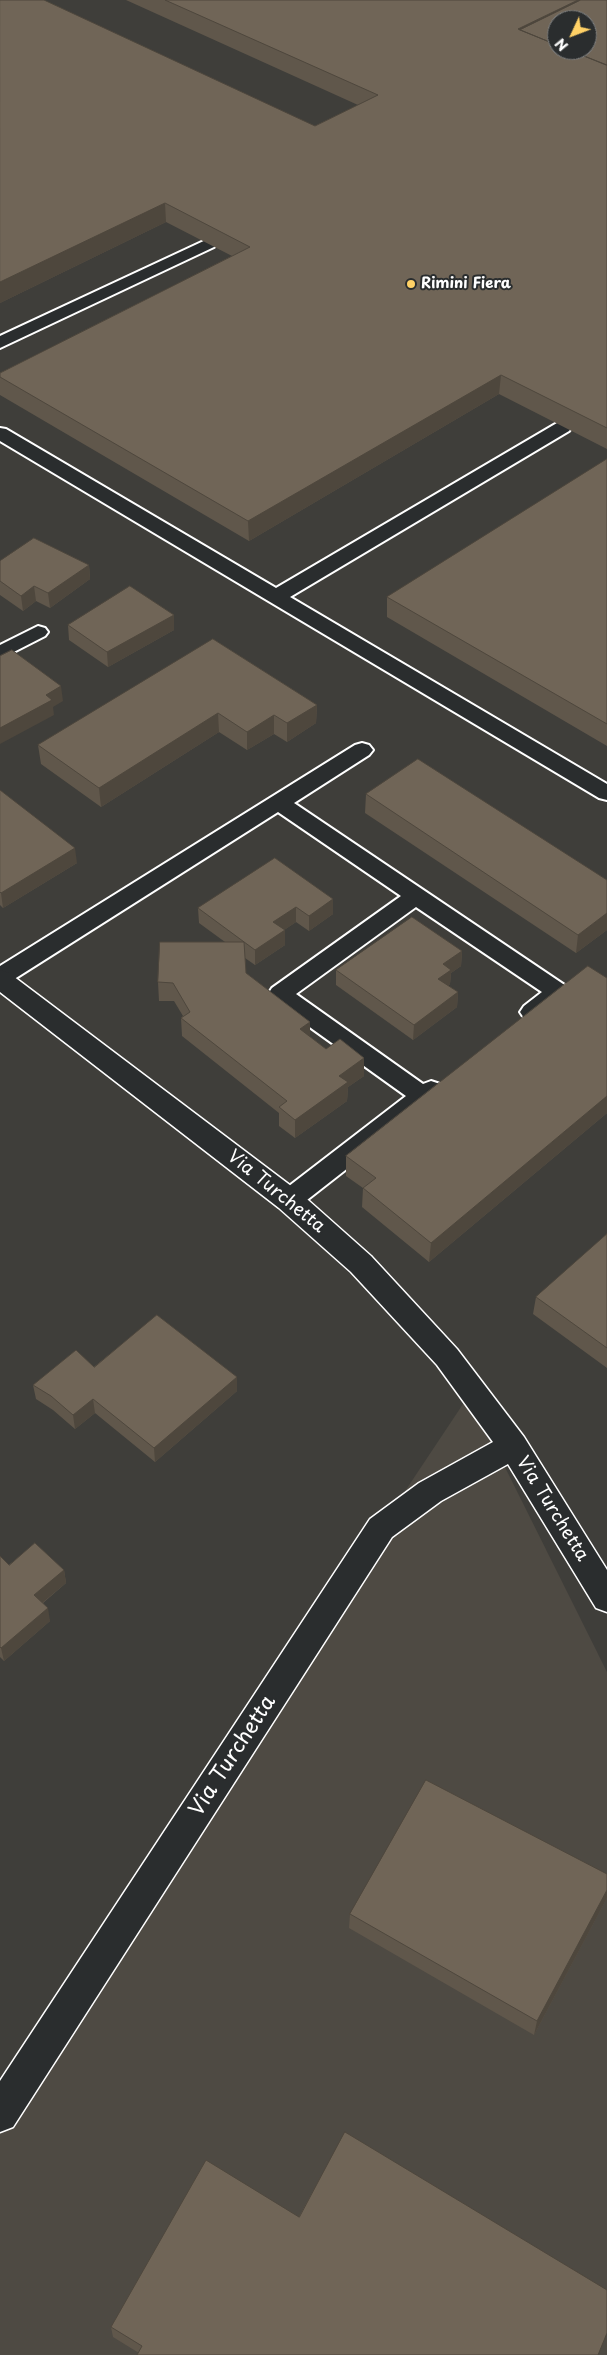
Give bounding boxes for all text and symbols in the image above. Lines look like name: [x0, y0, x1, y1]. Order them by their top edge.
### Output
north arrow: [547, 10, 597, 60]
text: N: [550, 34, 573, 56]
place label: Rimini Fiera: [421, 275, 511, 293]
marker: Rimini Fiera: [405, 278, 417, 290]
street label: Via Turchetta: [223, 1146, 329, 1238]
street label: Via Turchetta: [511, 1453, 593, 1565]
street label: Via Turchetta: [185, 1691, 281, 1821]

